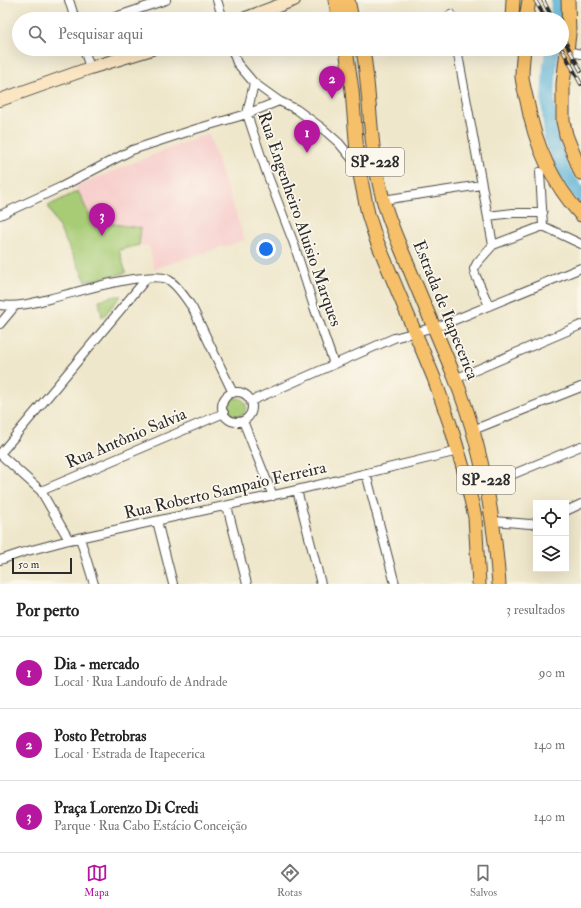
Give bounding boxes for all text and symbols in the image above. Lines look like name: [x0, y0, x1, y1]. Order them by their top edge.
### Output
search box: [12, 12, 569, 56]
icon: search: [26, 23, 48, 45]
text: Pesquisar aqui: [58, 25, 143, 44]
pin: 2: [319, 66, 345, 99]
street label: Rua Engenheiro Aluisio Marques: [253, 109, 347, 329]
pin: 1: [294, 120, 320, 153]
road number: SP-228: [346, 148, 404, 176]
pin: 3: [89, 203, 115, 236]
street label: Estrada de Itapecerica: [408, 237, 484, 384]
your location: [256, 239, 276, 259]
street label: Rua Antônio Salvia: [63, 403, 190, 473]
street label: Rua Roberto Sampaio Ferreira: [122, 456, 329, 524]
road number: SP-228: [457, 466, 515, 494]
map controls: [533, 500, 569, 572]
button: locate: [533, 500, 569, 536]
button: layers: [533, 536, 569, 572]
scale bar: [12, 556, 72, 575]
text: 50 m: [18, 558, 39, 571]
text: Por perto: [16, 600, 79, 621]
text: 3 resultados: [506, 602, 565, 618]
text: Dia - mercado: [54, 655, 139, 674]
text: 1: [27, 665, 31, 681]
text: 90 m: [539, 665, 565, 681]
text: Local · Rua Landoufo de Andrade: [54, 674, 228, 690]
text: Posto Petrobras: [54, 727, 146, 746]
text: 2: [26, 737, 32, 753]
text: 140 m: [534, 737, 565, 753]
text: Local · Estrada de Itapecerica: [54, 746, 205, 762]
text: Praça Lorenzo Di Credi: [54, 799, 199, 818]
text: 3: [27, 809, 32, 825]
text: 140 m: [534, 809, 565, 825]
text: Parque · Rua Cabo Estácio Conceição: [54, 818, 247, 834]
tab: Mapa: [84, 862, 109, 899]
tab: Rotas: [277, 862, 302, 899]
tab: Salvos: [470, 862, 497, 899]

